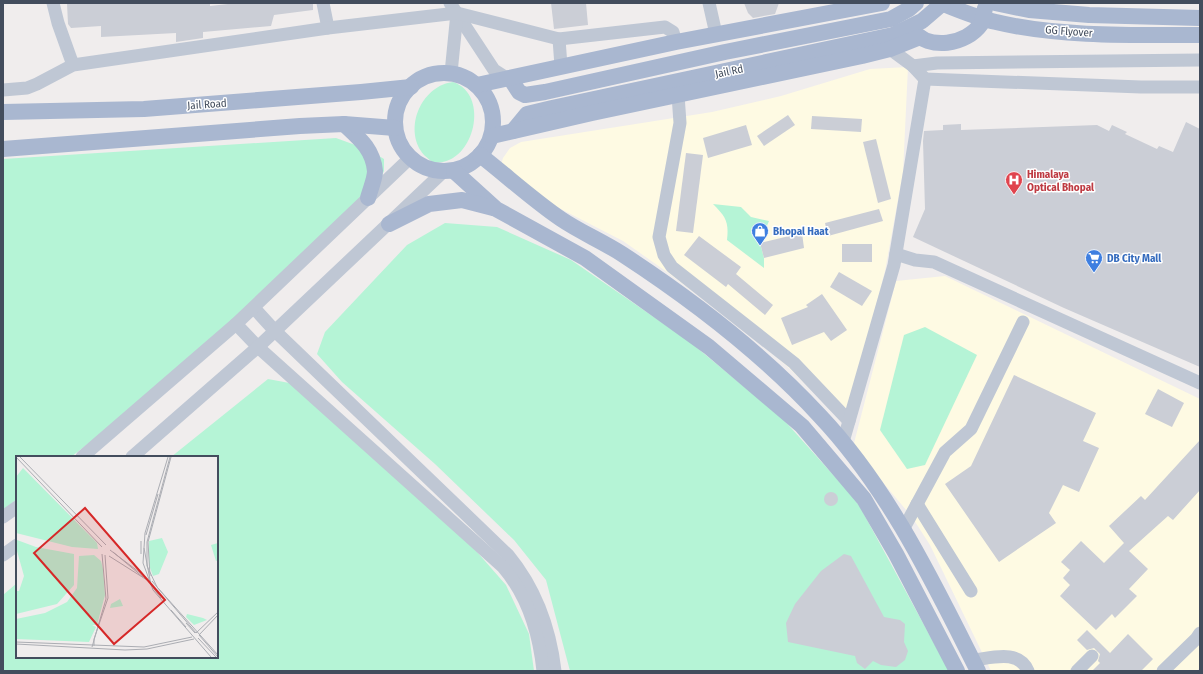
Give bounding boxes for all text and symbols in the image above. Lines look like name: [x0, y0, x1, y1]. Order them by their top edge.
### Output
street label: GG Flyover: [1045, 23, 1093, 40]
street label: Jail Rd: [714, 62, 744, 81]
street label: Jail Road: [187, 97, 227, 112]
place label: Himalaya Optical Bhopal: [1027, 168, 1095, 194]
hospital icon: Himalaya Optical Bhopal: [1004, 170, 1024, 195]
shop icon: Bhopal Haat: [750, 221, 770, 246]
place label: Bhopal Haat: [773, 225, 829, 238]
supermarket icon: DB City Mall: [1084, 248, 1104, 273]
place label: DB City Mall: [1107, 252, 1162, 265]
inset map: [16, 456, 218, 658]

